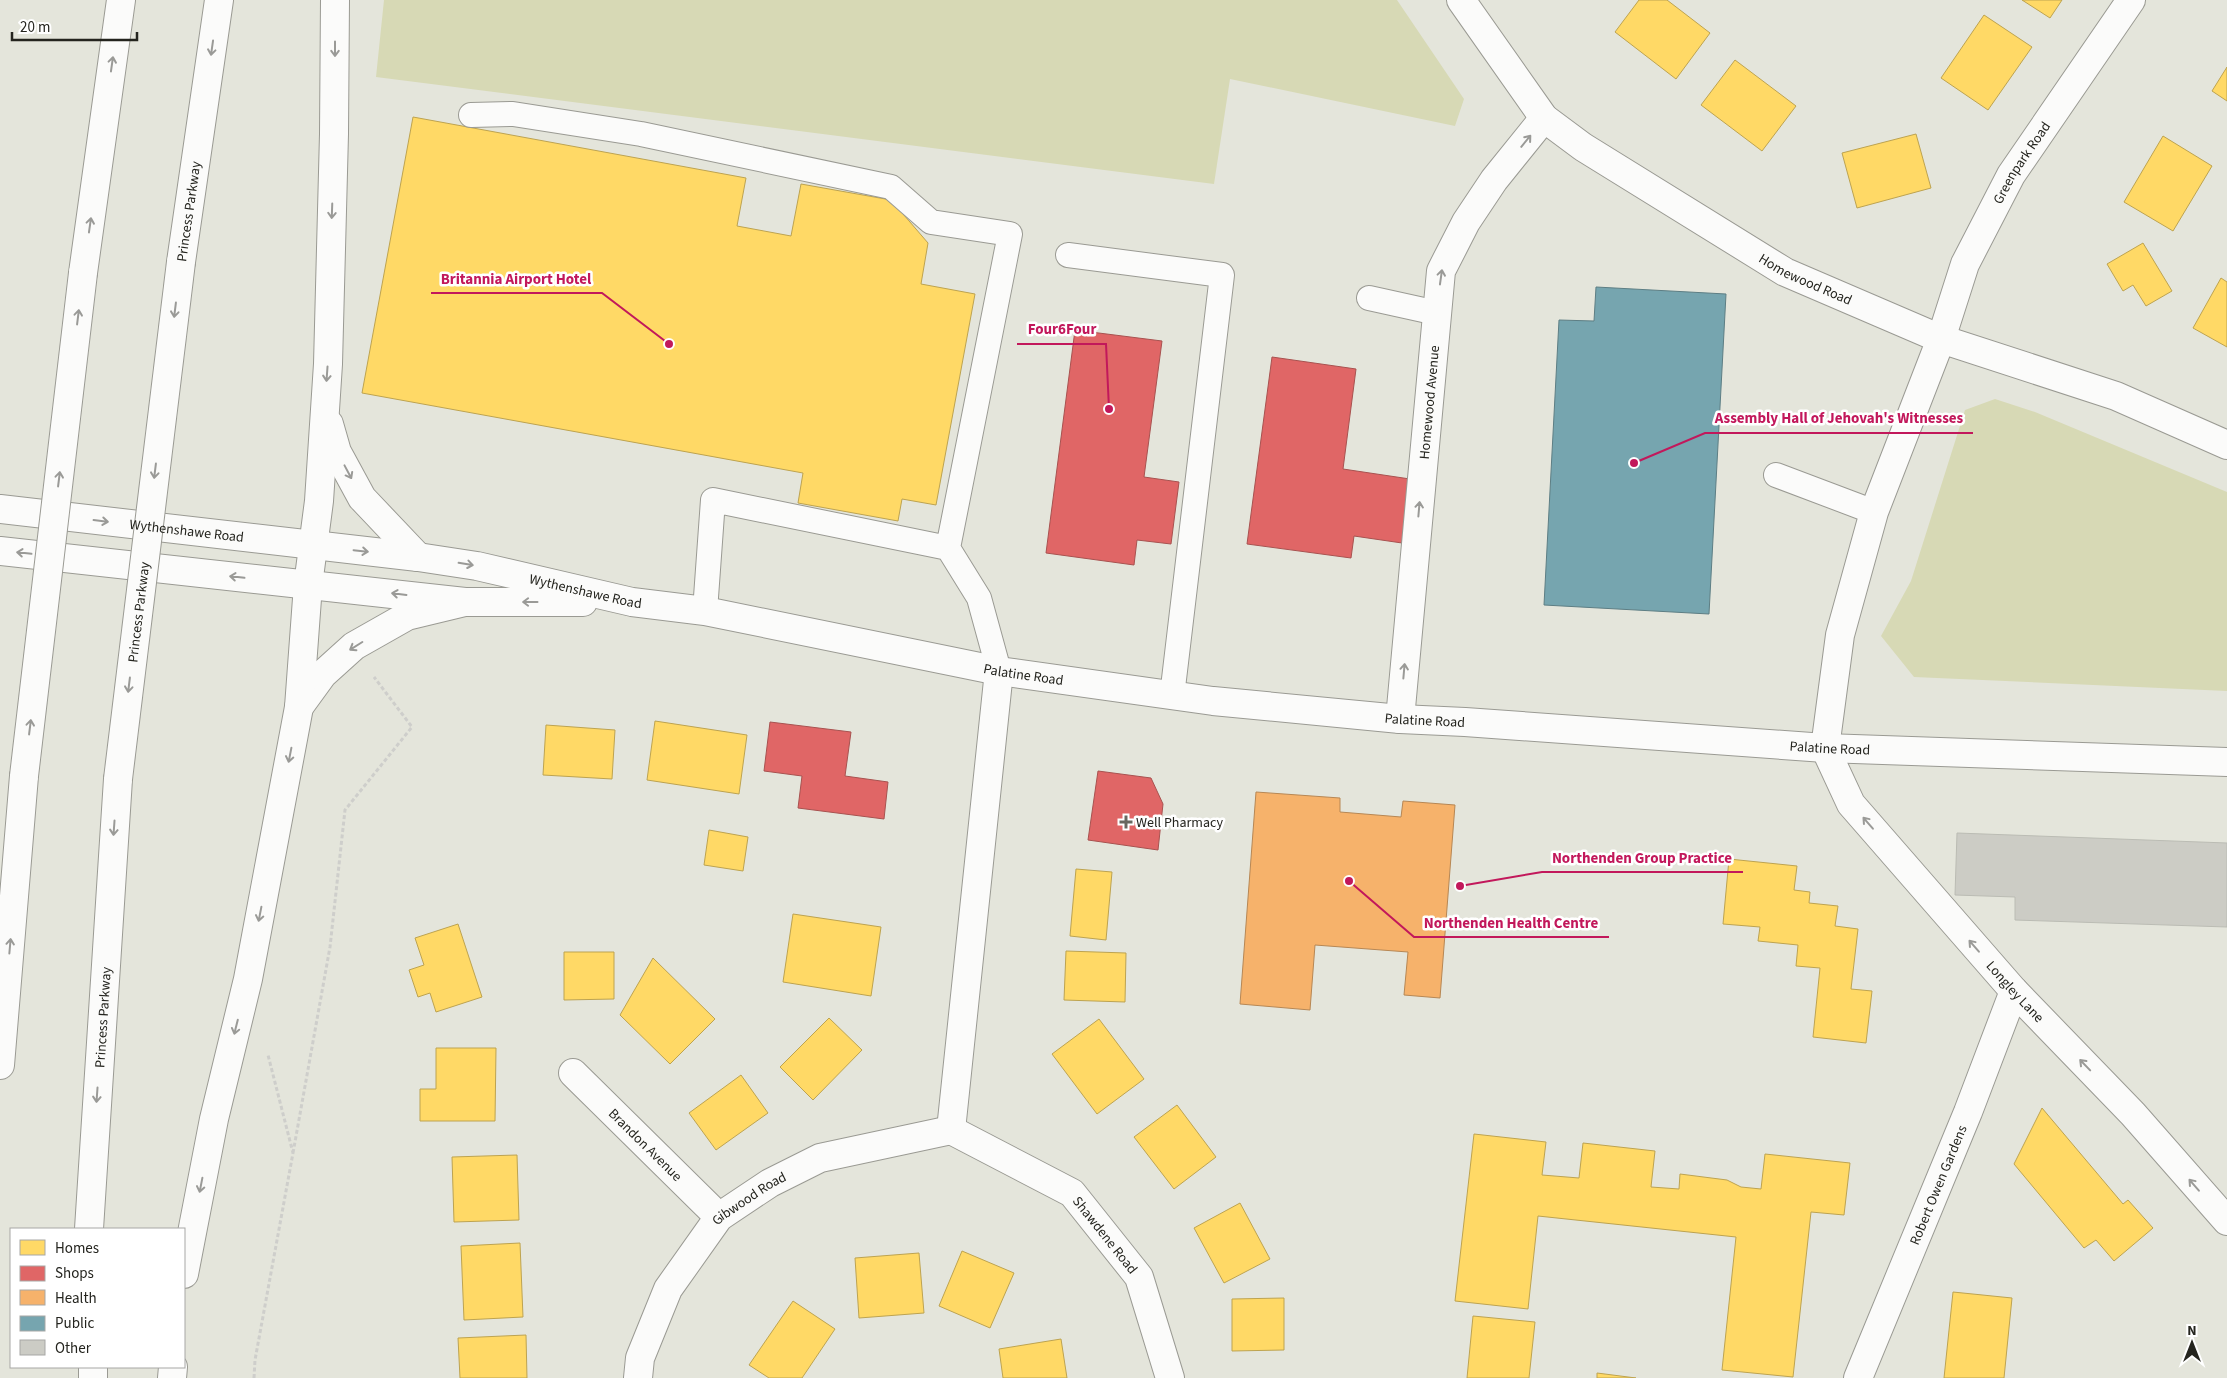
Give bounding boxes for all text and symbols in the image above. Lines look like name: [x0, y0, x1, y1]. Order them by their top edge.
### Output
scale bar: [12, 10, 138, 42]
text: 20 m: [20, 17, 50, 38]
one-way arrow: [206, 40, 216, 56]
one-way arrow: [330, 40, 340, 56]
one-way arrow: [107, 56, 117, 72]
street label: Greenpark Road: [1989, 118, 2056, 208]
one-way arrow: [1520, 135, 1531, 148]
street label: Princess Parkway: [172, 160, 207, 263]
one-way arrow: [327, 202, 337, 219]
one-way arrow: [85, 217, 95, 233]
street label: Homewood Road: [1755, 249, 1855, 311]
callout: Britannia Airport Hotel: [431, 263, 602, 293]
text: Britannia Airport Hotel: [441, 269, 592, 290]
one-way arrow: [1436, 270, 1446, 286]
one-way arrow: [170, 302, 180, 318]
one-way arrow: [73, 310, 83, 326]
callout: Four6Four: [1017, 314, 1106, 344]
text: Four6Four: [1028, 319, 1096, 340]
street label: Homewood Avenue: [1415, 345, 1445, 460]
one-way arrow: [323, 365, 332, 381]
callout: Assembly Hall of Jehovah's Witnesses: [1705, 403, 1973, 433]
text: Assembly Hall of Jehovah's Witnesses: [1714, 408, 1964, 429]
one-way arrow: [150, 463, 160, 479]
one-way arrow: [344, 464, 353, 479]
one-way arrow: [54, 471, 64, 487]
one-way arrow: [1414, 501, 1424, 517]
street label: Wythenshawe Road: [128, 515, 245, 548]
one-way arrow: [92, 516, 108, 526]
one-way arrow: [352, 546, 368, 556]
one-way arrow: [16, 548, 32, 558]
street label: Princess Parkway: [123, 560, 155, 664]
one-way arrow: [457, 560, 473, 570]
street label: Wythenshawe Road: [527, 569, 643, 614]
one-way arrow: [230, 572, 246, 582]
one-way arrow: [391, 589, 407, 599]
one-way arrow: [523, 597, 539, 607]
one-way arrow: [349, 641, 363, 651]
street label: Palatine Road: [982, 659, 1065, 691]
one-way arrow: [1399, 663, 1409, 679]
one-way arrow: [124, 676, 134, 692]
street label: Palatine Road: [1384, 709, 1465, 733]
one-way arrow: [25, 719, 35, 735]
street label: Palatine Road: [1789, 736, 1870, 761]
one-way arrow: [284, 746, 294, 762]
place label: Well Pharmacy: [1136, 813, 1223, 833]
marker: Well Pharmacy: [1120, 816, 1132, 828]
one-way arrow: [1862, 817, 1874, 830]
one-way arrow: [110, 819, 119, 835]
callout: Northenden Group Practice: [1542, 842, 1743, 872]
text: Northenden Group Practice: [1552, 848, 1732, 869]
one-way arrow: [255, 906, 265, 922]
callout: Northenden Health Centre: [1414, 907, 1609, 937]
text: Northenden Health Centre: [1424, 913, 1598, 934]
one-way arrow: [5, 939, 15, 955]
one-way arrow: [1969, 940, 1980, 953]
street label: Longley Lane: [1981, 957, 2048, 1027]
street label: Princess Parkway: [90, 966, 117, 1069]
one-way arrow: [231, 1018, 240, 1034]
one-way arrow: [2079, 1058, 2091, 1071]
one-way arrow: [93, 1086, 102, 1102]
street label: Brandon Avenue: [604, 1104, 686, 1186]
street label: Robert Owen Gardens: [1905, 1122, 1973, 1248]
street label: Gibwood Road: [707, 1167, 790, 1230]
one-way arrow: [195, 1177, 205, 1193]
one-way arrow: [2188, 1179, 2200, 1192]
street label: Shawdene Road: [1067, 1192, 1142, 1279]
legend: [10, 1228, 185, 1368]
text: Homes: [55, 1238, 99, 1259]
text: Shops: [55, 1263, 94, 1284]
text: Health: [55, 1288, 97, 1309]
text: Public: [55, 1313, 94, 1334]
north arrow: [2167, 1318, 2217, 1368]
text: N: [2187, 1321, 2197, 1341]
text: Other: [55, 1338, 92, 1359]

